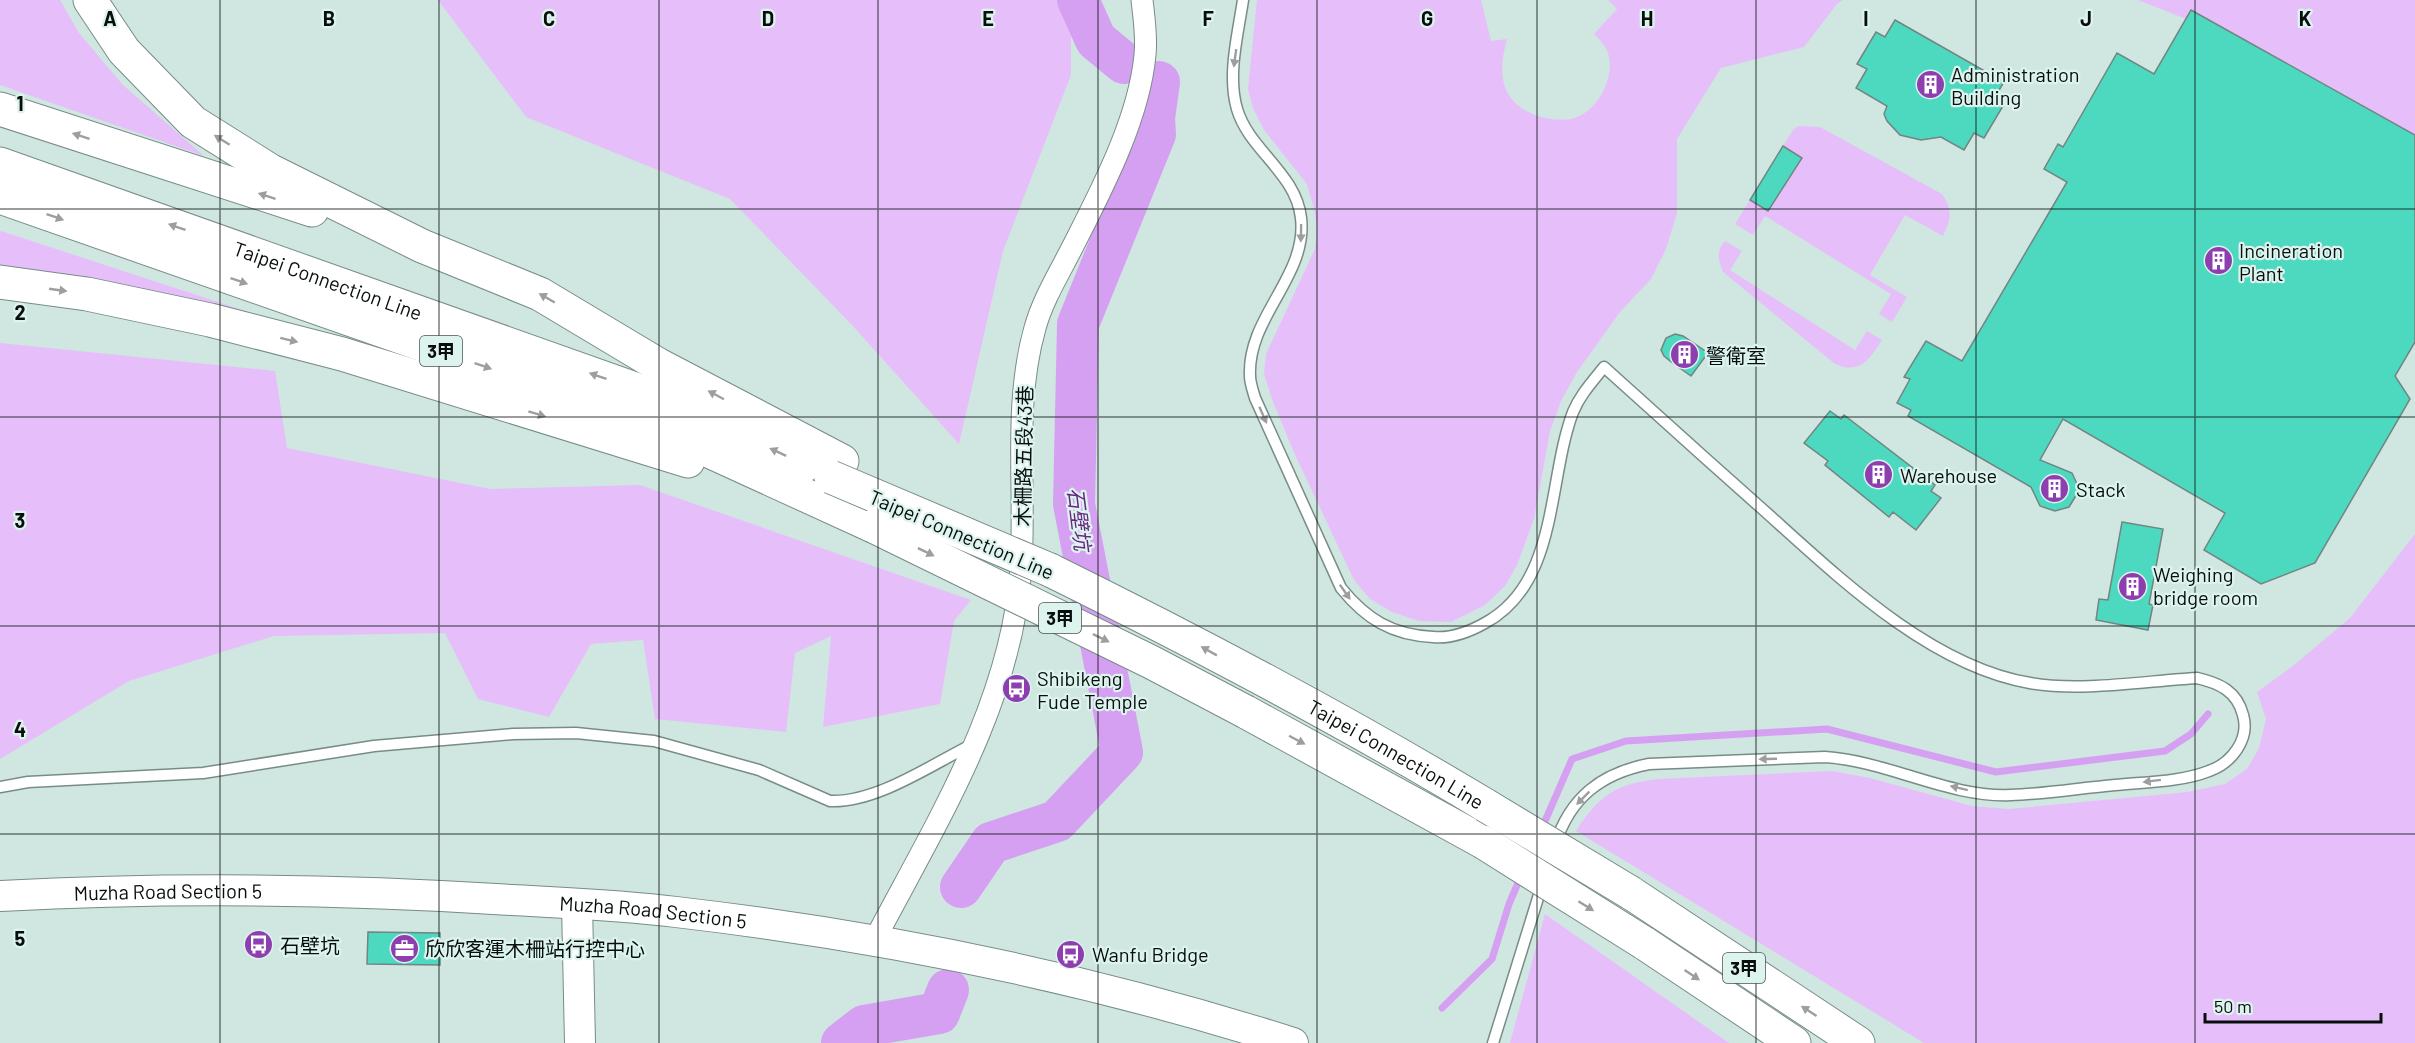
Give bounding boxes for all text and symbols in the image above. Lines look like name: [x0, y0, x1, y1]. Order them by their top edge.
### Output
text: A: [103, 6, 117, 30]
text: B: [323, 6, 335, 30]
text: C: [543, 6, 555, 30]
text: D: [762, 6, 774, 30]
text: E: [982, 6, 994, 30]
text: F: [1202, 6, 1214, 30]
text: G: [1421, 6, 1433, 30]
text: H: [1641, 6, 1653, 30]
text: I: [1863, 6, 1869, 30]
text: J: [2080, 6, 2092, 30]
text: K: [2299, 6, 2312, 30]
one-way arrow: [1231, 49, 1240, 68]
place label: Administration Building: [1951, 62, 2080, 109]
building icon: Administration Building: [1914, 69, 1946, 101]
text: 1: [16, 91, 24, 115]
one-way arrow: [72, 130, 90, 140]
one-way arrow: [214, 135, 230, 146]
one-way arrow: [258, 190, 276, 200]
one-way arrow: [46, 212, 64, 222]
one-way arrow: [168, 222, 186, 232]
one-way arrow: [1296, 224, 1306, 243]
street label: Taipei Connection Line: [230, 236, 426, 325]
place label: Incineration Plant: [2239, 238, 2343, 285]
building icon: Incineration Plant: [2202, 245, 2234, 277]
one-way arrow: [230, 277, 248, 287]
one-way arrow: [49, 286, 68, 295]
one-way arrow: [539, 293, 555, 304]
text: 2: [14, 300, 26, 324]
one-way arrow: [280, 336, 299, 346]
road number: 3甲: [420, 336, 462, 366]
building icon: 警衛室: [1669, 339, 1701, 371]
place label: 警衛室: [1706, 343, 1766, 367]
one-way arrow: [474, 362, 492, 372]
one-way arrow: [589, 371, 607, 381]
street label: 木柵路五段43巷: [1010, 385, 1036, 527]
one-way arrow: [707, 390, 724, 400]
one-way arrow: [1258, 406, 1268, 424]
one-way arrow: [528, 410, 546, 419]
one-way arrow: [769, 448, 786, 457]
building icon: Warehouse: [1863, 459, 1895, 491]
place label: Warehouse: [1900, 463, 1997, 487]
building icon: Stack: [2039, 473, 2071, 505]
place label: Stack: [2076, 477, 2126, 501]
street label: Taipei Connection Line: [866, 484, 1058, 584]
water label: 石壁坑: [1064, 486, 1097, 555]
text: 3: [15, 508, 25, 532]
one-way arrow: [917, 548, 934, 557]
place label: Weighing bridge room: [2153, 562, 2258, 609]
building icon: Weighing bridge room: [2116, 570, 2148, 602]
one-way arrow: [1339, 583, 1351, 599]
road number: 3甲: [1039, 603, 1081, 633]
one-way arrow: [1092, 634, 1109, 643]
one-way arrow: [1201, 646, 1218, 656]
place label: Shibikeng Fude Temple: [1037, 666, 1148, 713]
bus stop icon: Shibikeng Fude Temple: [1000, 673, 1032, 705]
street label: Taipei Connection Line: [1304, 694, 1488, 814]
text: 4: [14, 717, 26, 741]
one-way arrow: [1289, 735, 1306, 745]
one-way arrow: [1758, 755, 1777, 764]
one-way arrow: [2143, 776, 2162, 786]
one-way arrow: [1949, 783, 1968, 793]
one-way arrow: [1575, 791, 1590, 805]
street label: Muzha Road Section 5: [73, 878, 262, 905]
street label: Muzha Road Section 5: [559, 890, 748, 933]
one-way arrow: [1578, 901, 1594, 912]
text: 5: [15, 926, 26, 950]
bus stop icon: 石壁坑: [243, 929, 275, 961]
office icon: 欣欣客運木柵站行控中心: [388, 932, 420, 964]
place label: 石壁坑: [280, 933, 340, 957]
place label: 欣欣客運木柵站行控中心: [425, 936, 645, 960]
bus stop icon: Wanfu Bridge: [1055, 938, 1087, 970]
place label: Wanfu Bridge: [1092, 942, 1209, 966]
road number: 3甲: [1723, 953, 1765, 983]
one-way arrow: [1684, 970, 1701, 981]
scale bar: [2205, 986, 2380, 1024]
text: 50 m: [2214, 995, 2252, 1017]
one-way arrow: [1801, 1006, 1817, 1017]

